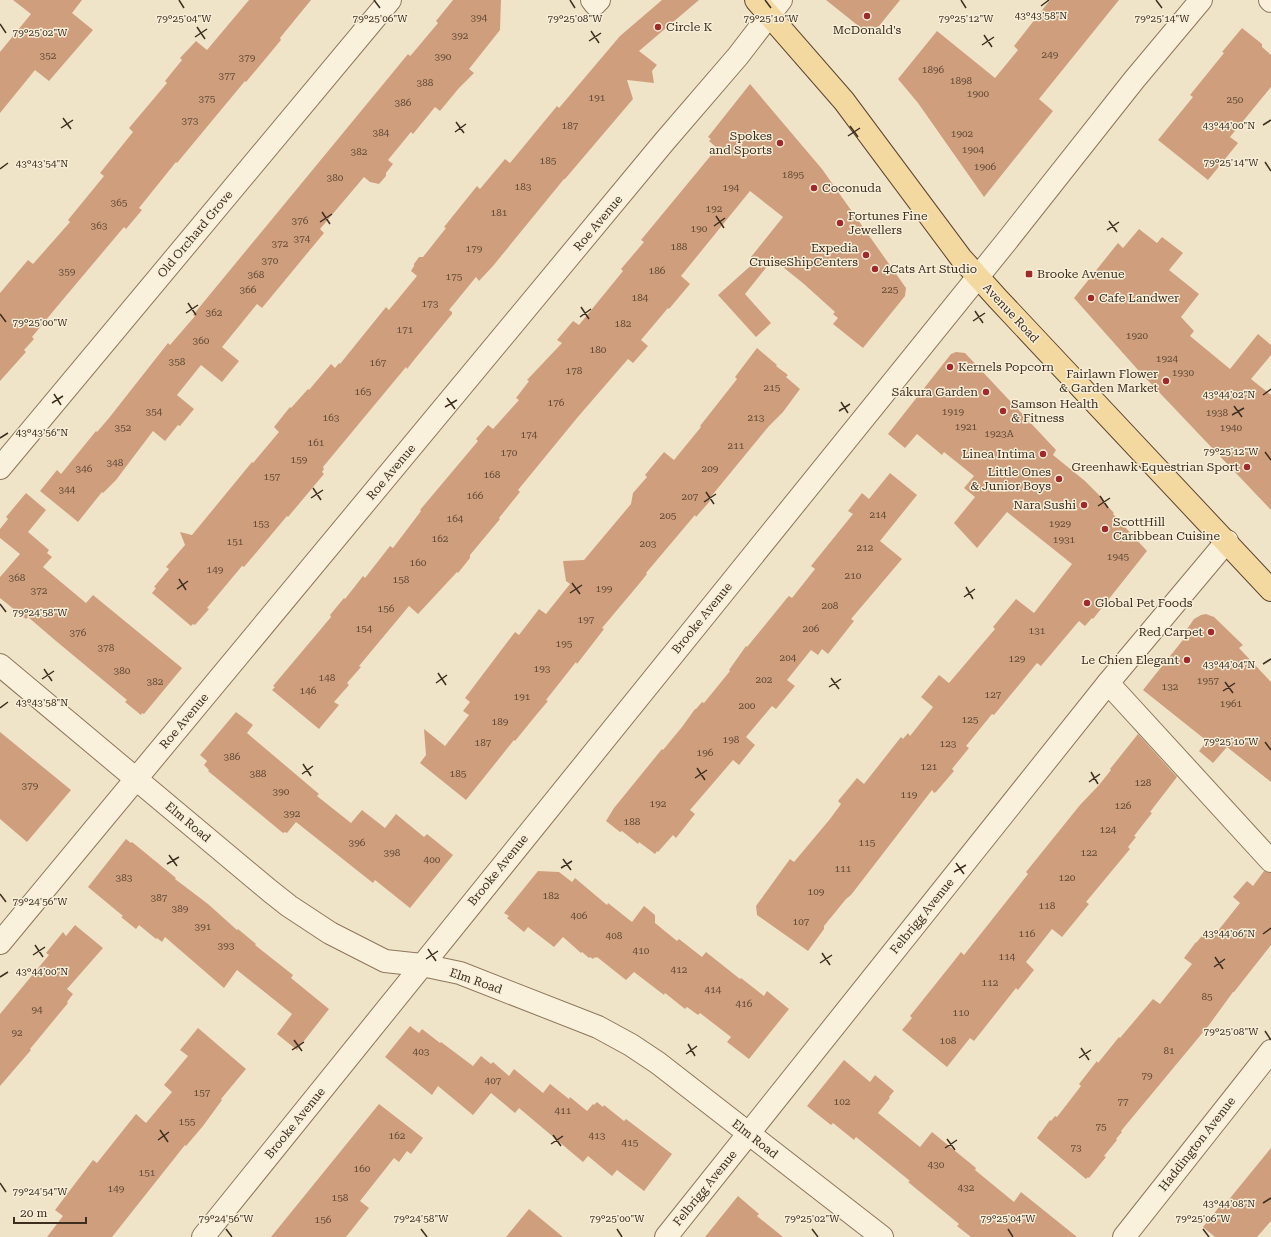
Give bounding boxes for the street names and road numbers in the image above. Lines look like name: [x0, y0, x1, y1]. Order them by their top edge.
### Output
street label: Old Orchard Grove: [154, 187, 236, 280]
street label: Roe Avenue: [571, 192, 626, 254]
street label: Avenue Road: [980, 281, 1042, 346]
street label: Roe Avenue: [364, 441, 419, 503]
street label: Brooke Avenue: [669, 579, 735, 656]
street label: Roe Avenue: [157, 690, 212, 752]
street label: Elm Road: [162, 799, 214, 845]
street label: Brooke Avenue: [465, 831, 531, 908]
street label: Felbrigg Avenue: [887, 875, 957, 957]
street label: Elm Road: [448, 965, 505, 997]
street label: Brooke Avenue: [262, 1084, 328, 1161]
street label: Haddington Avenue: [1156, 1094, 1238, 1194]
street label: Elm Road: [729, 1117, 781, 1162]
street label: Felbrigg Avenue: [670, 1147, 740, 1229]

